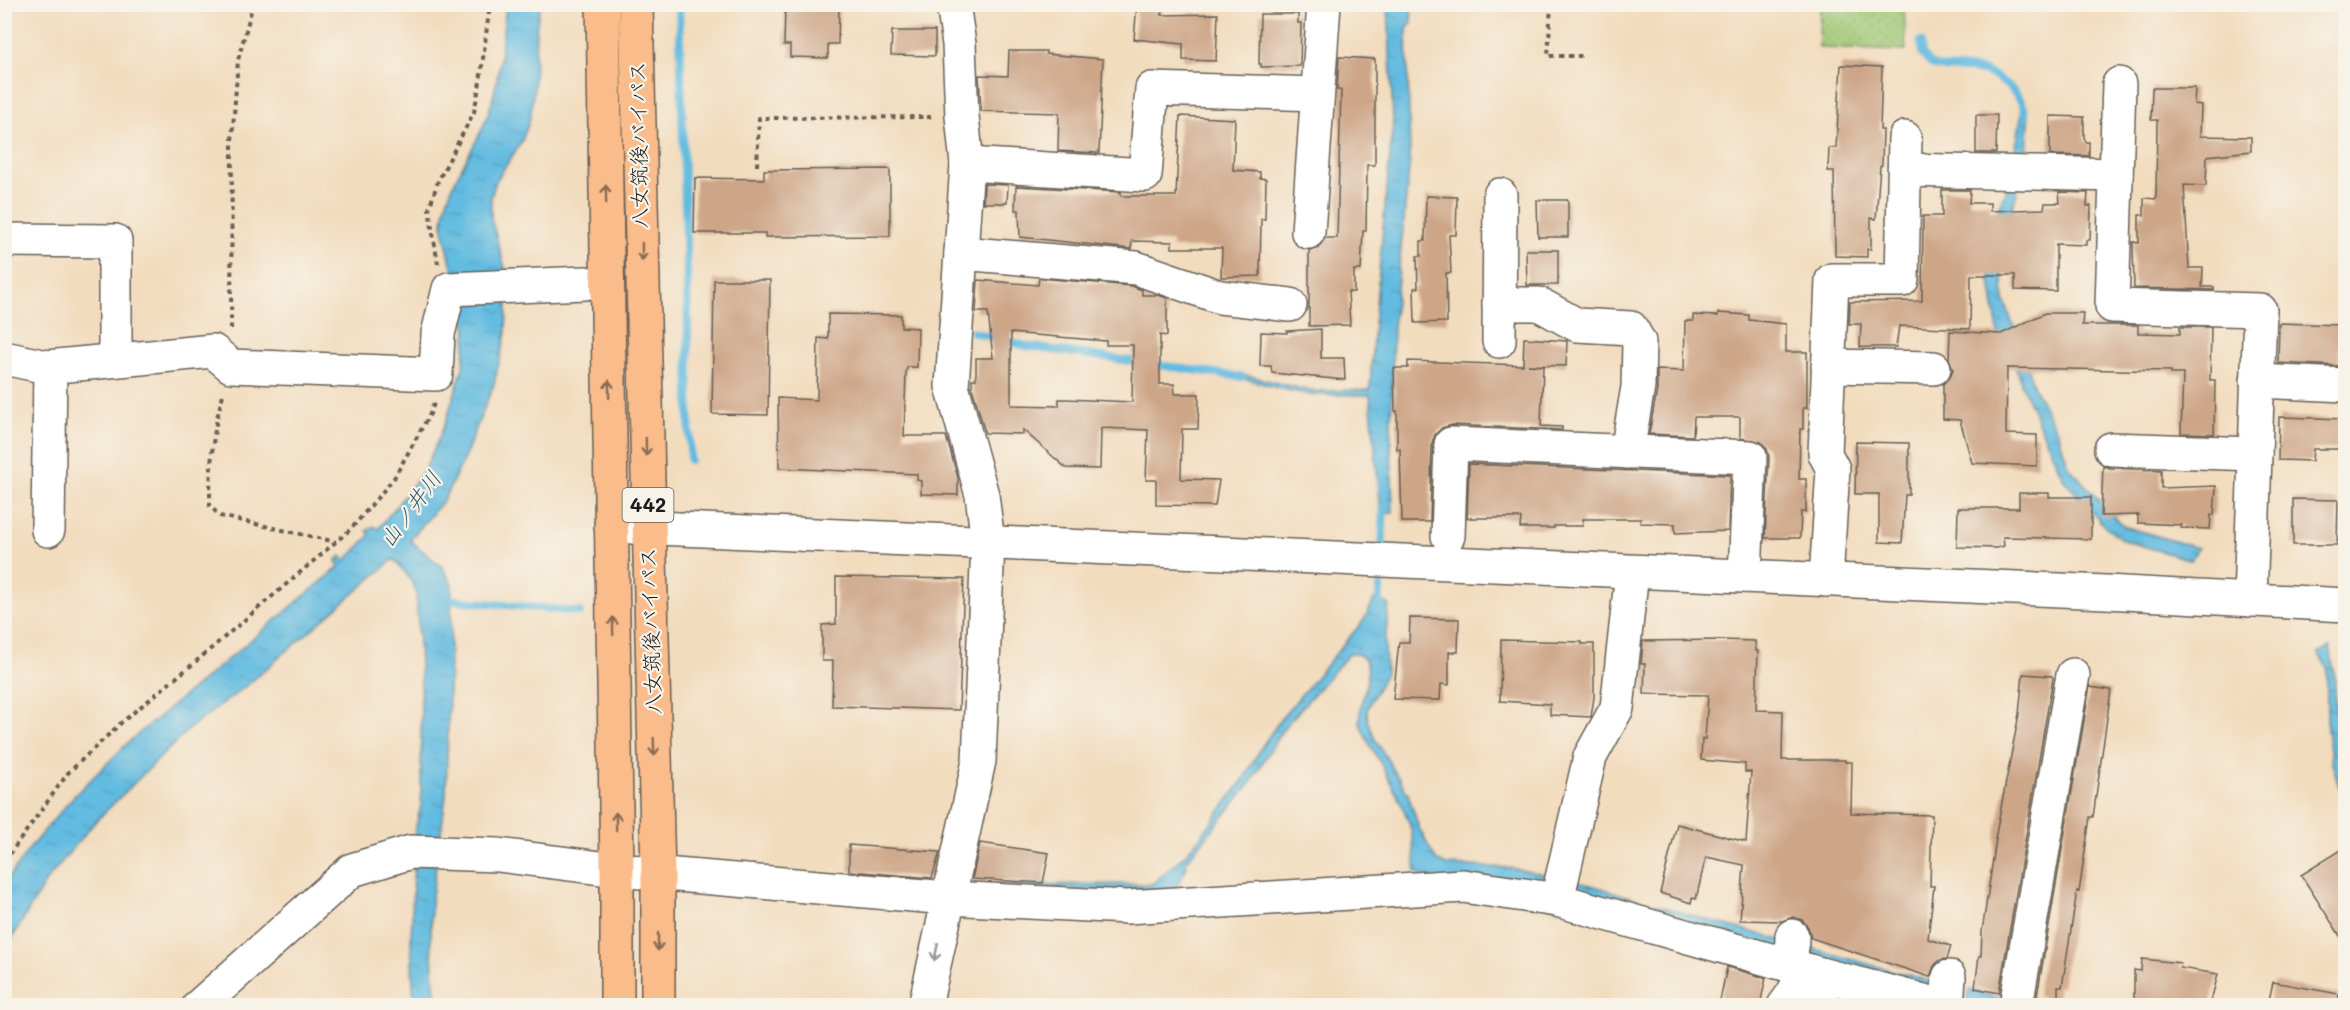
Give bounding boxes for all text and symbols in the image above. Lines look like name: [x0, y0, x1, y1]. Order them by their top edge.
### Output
street label: 八女筑後バイパス: [623, 61, 652, 229]
one-way arrow: [600, 185, 612, 205]
one-way arrow: [636, 241, 647, 261]
one-way arrow: [603, 380, 615, 400]
one-way arrow: [640, 436, 652, 456]
water label: 山ノ井川: [372, 465, 447, 553]
road number: 442: [622, 488, 674, 522]
street label: 八女筑後バイパス: [633, 547, 666, 715]
one-way arrow: [607, 617, 619, 637]
one-way arrow: [648, 736, 660, 756]
one-way arrow: [611, 812, 622, 832]
one-way arrow: [652, 931, 664, 951]
one-way arrow: [930, 942, 942, 961]

